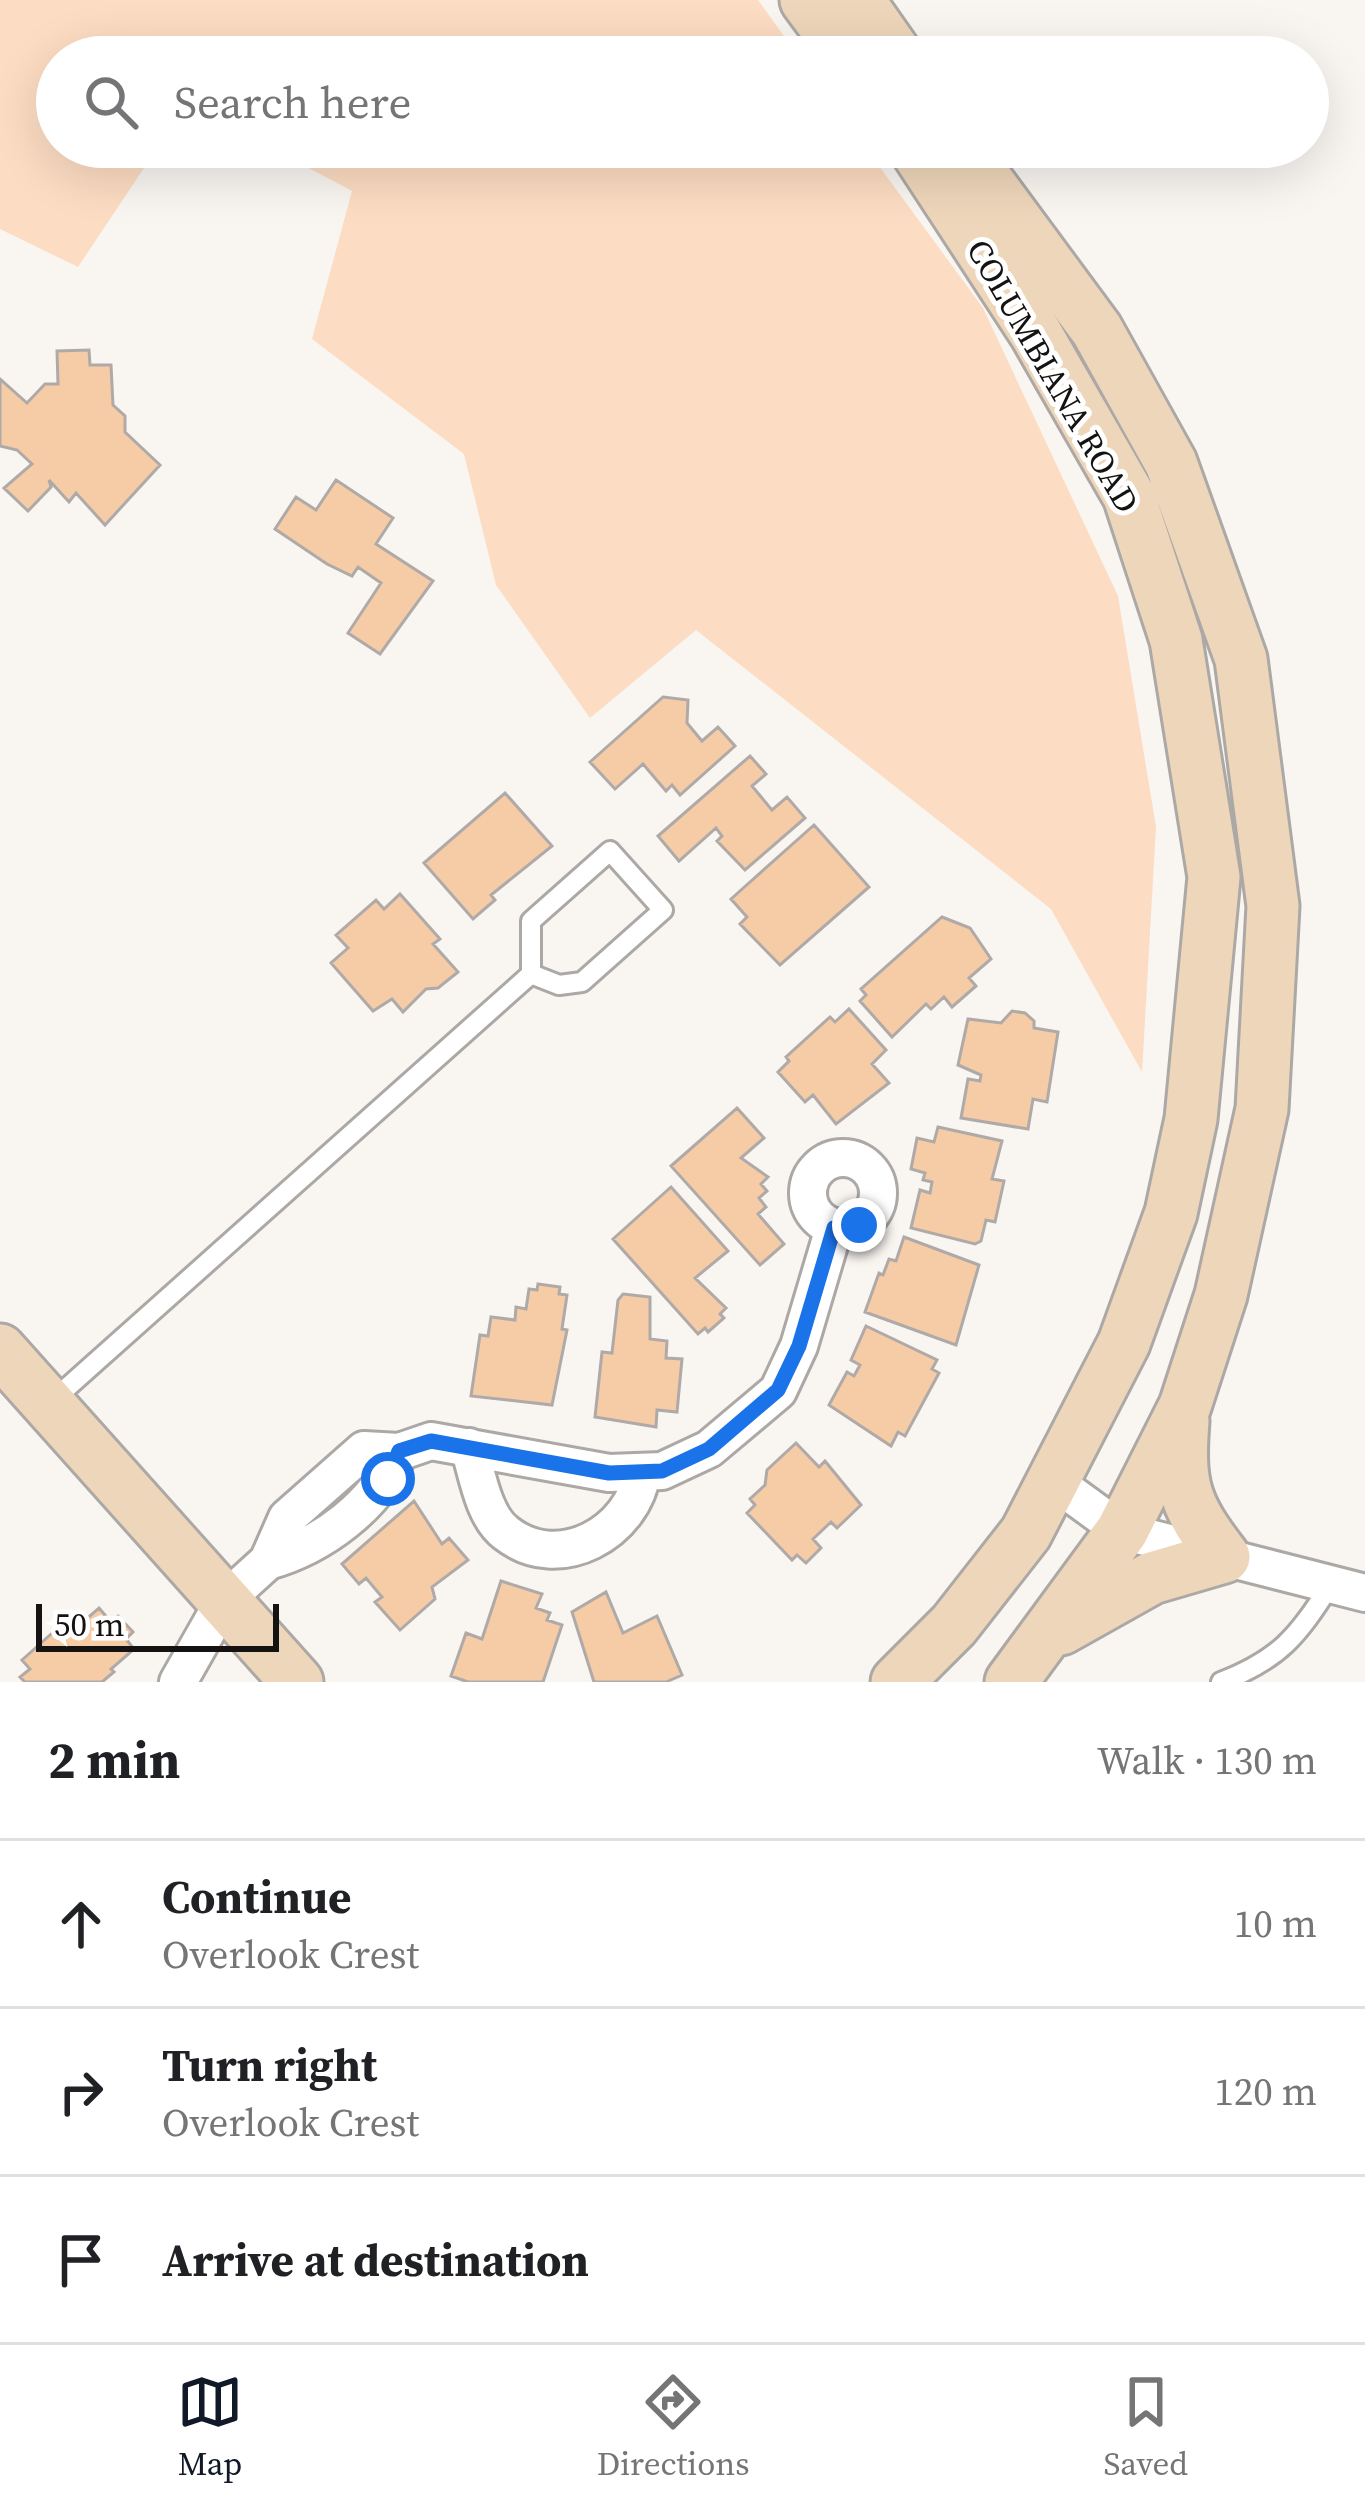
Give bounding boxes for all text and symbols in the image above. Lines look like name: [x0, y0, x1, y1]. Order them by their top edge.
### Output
search box: [36, 36, 1329, 168]
icon: search: [78, 69, 144, 135]
text: Search here: [174, 71, 411, 133]
street label: COLUMBIANA ROAD: [956, 231, 1150, 521]
route end: [832, 1198, 886, 1252]
route start: [361, 1452, 415, 1506]
scale bar: [36, 1598, 279, 1651]
text: 50 m: [54, 1602, 124, 1647]
text: 2 min: [48, 1725, 180, 1795]
text: Walk · 130 m: [1097, 1734, 1317, 1787]
text: Continue: [162, 1866, 351, 1928]
icon: ahead: [48, 1891, 114, 1957]
text: 10 m: [1234, 1897, 1317, 1950]
text: Overlook Crest: [162, 1928, 419, 1981]
text: Turn right: [162, 2034, 377, 2096]
icon: right: [48, 2059, 114, 2125]
text: 120 m: [1214, 2065, 1317, 2118]
text: Overlook Crest: [162, 2096, 419, 2149]
icon: arrive: [48, 2227, 114, 2293]
text: Arrive at destination: [162, 2229, 589, 2291]
tab: Map: [177, 2369, 243, 2486]
tab: Directions: [597, 2369, 750, 2486]
tab: Saved: [1103, 2369, 1188, 2486]

